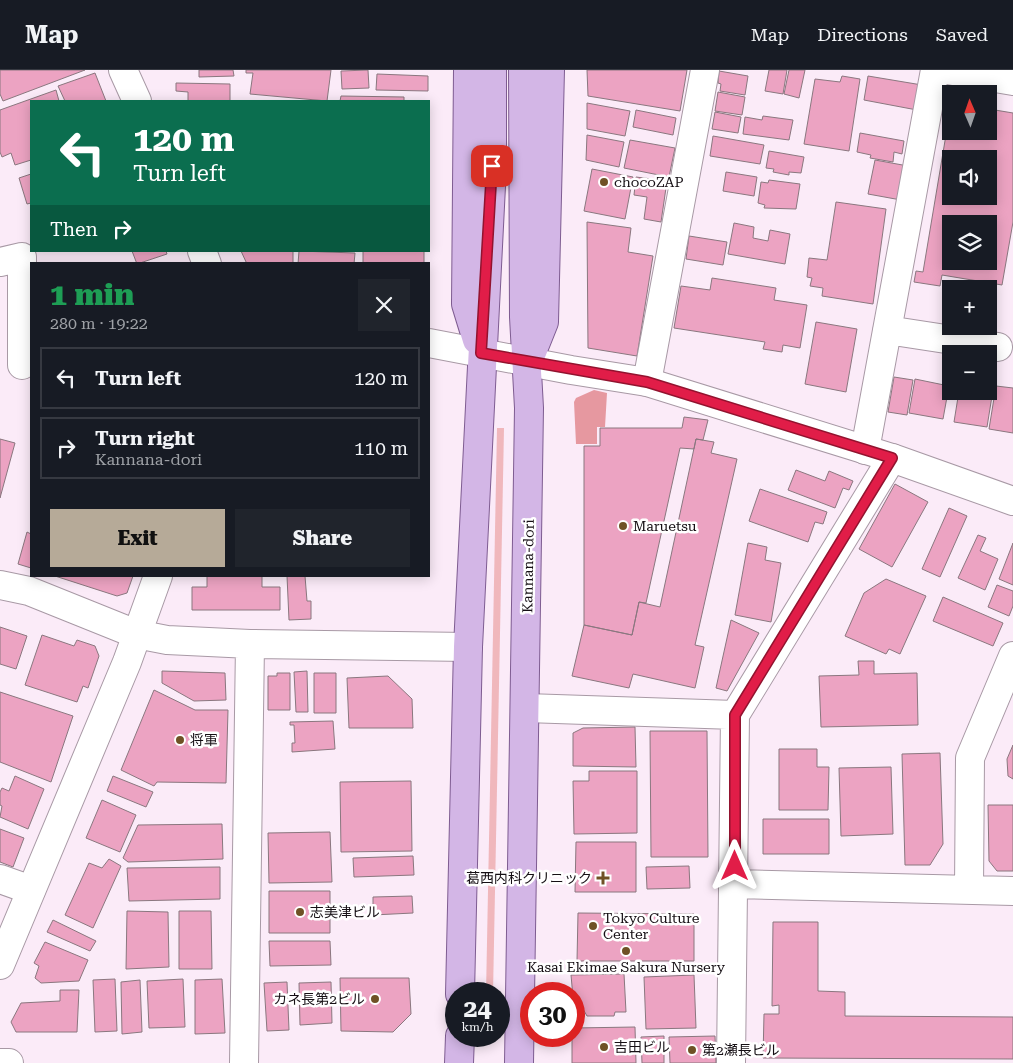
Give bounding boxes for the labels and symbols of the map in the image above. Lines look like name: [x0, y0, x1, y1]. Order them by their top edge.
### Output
north arrow: [942, 85, 998, 140]
pin: [471, 145, 513, 187]
place label: chocoZAP: [614, 174, 683, 190]
marker: chocoZAP: [598, 176, 610, 188]
street label: Kannana-dori: [519, 518, 537, 613]
place label: Maruetsu: [633, 518, 697, 534]
marker: Maruetsu: [617, 520, 629, 532]
place label: 将軍: [190, 732, 218, 748]
marker: 将軍: [174, 734, 186, 746]
position arrow: [708, 839, 760, 891]
place label: 葛西内科クリニック: [466, 870, 592, 886]
marker: 葛西内科クリニック: [596, 871, 610, 885]
place label: 志美津ビル: [310, 904, 380, 920]
marker: 志美津ビル: [294, 906, 306, 918]
place label: Tokyo Culture Center: [603, 910, 700, 942]
marker: Tokyo Culture Center: [587, 920, 599, 932]
marker: Kasai Ekimae Sakura Nursery: [620, 945, 632, 957]
place label: Kasai Ekimae Sakura Nursery: [527, 959, 726, 975]
speed limit sign: 30: [520, 982, 585, 1047]
place label: カネ長第2ビル: [273, 991, 365, 1007]
marker: カネ長第2ビル: [369, 993, 381, 1005]
place label: 吉田ビル: [614, 1039, 670, 1055]
marker: 吉田ビル: [598, 1041, 610, 1053]
place label: 第2瀬長ビル: [702, 1042, 780, 1058]
marker: 第2瀬長ビル: [686, 1044, 698, 1056]

